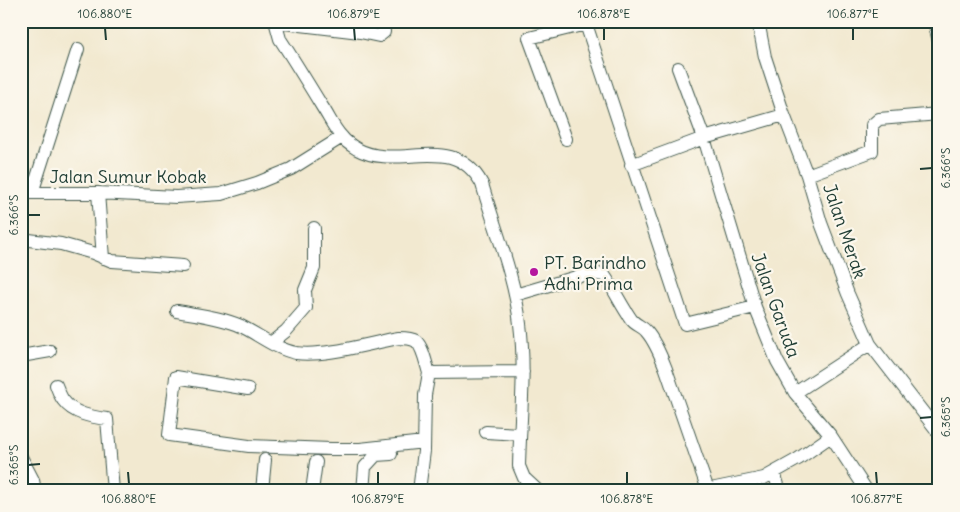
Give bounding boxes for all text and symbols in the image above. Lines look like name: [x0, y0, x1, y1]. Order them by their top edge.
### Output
text: 106.880°E: [78, 6, 132, 21]
text: 106.879°E: [328, 6, 380, 21]
text: 106.878°E: [578, 6, 630, 21]
text: 106.877°E: [827, 6, 879, 21]
text: 6.366°S: [938, 147, 953, 188]
street label: Jalan Sumur Kobak: [49, 165, 207, 188]
street label: Jalan Merak: [818, 180, 872, 282]
text: 6.366°S: [6, 194, 21, 235]
street label: Jalan Garuda: [746, 249, 806, 361]
place label: PT. Barindho Adhi Prima: [544, 251, 646, 295]
marker: PT. Barindho Adhi Prima: [528, 266, 540, 278]
text: 6.365°S: [938, 396, 953, 437]
text: 6.365°S: [6, 444, 21, 485]
text: 106.880°E: [102, 491, 156, 506]
text: 106.879°E: [352, 491, 404, 506]
text: 106.878°E: [601, 491, 653, 506]
text: 106.877°E: [851, 491, 903, 506]

